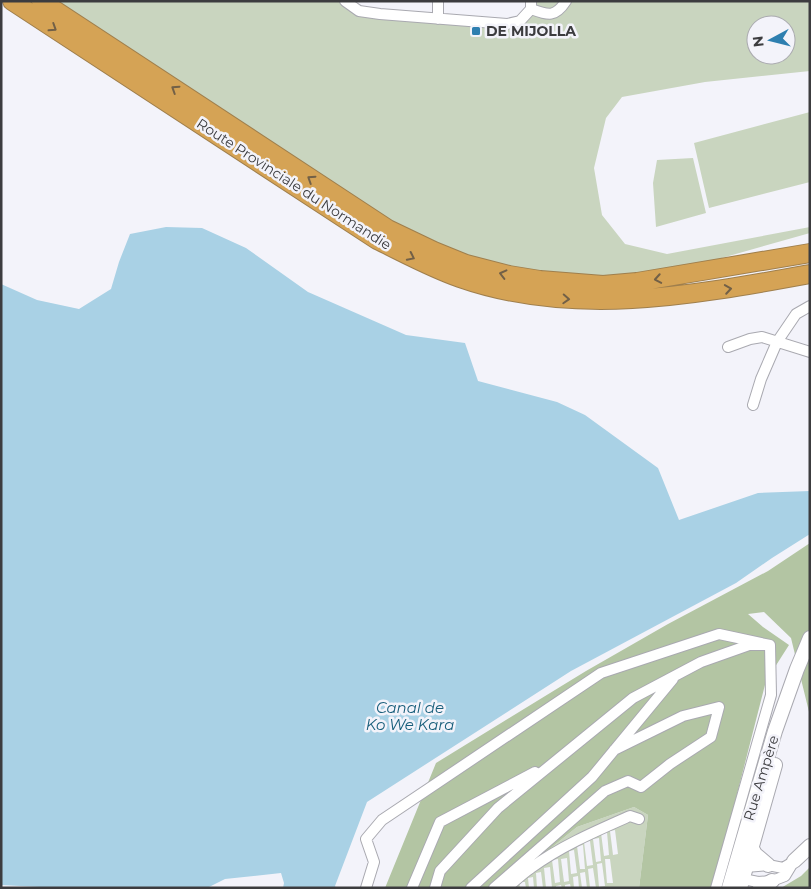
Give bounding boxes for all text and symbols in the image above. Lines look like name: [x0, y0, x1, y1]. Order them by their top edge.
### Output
north arrow: [746, 15, 796, 65]
one-way arrow: [47, 21, 56, 31]
place label: DE MIJOLLA: [486, 22, 576, 40]
marker: DE MIJOLLA: [470, 25, 482, 37]
text: N: [748, 35, 768, 48]
one-way arrow: [172, 86, 181, 96]
street label: Route Provinciale du Normandie: [193, 114, 395, 254]
one-way arrow: [308, 175, 317, 185]
one-way arrow: [405, 250, 414, 260]
one-way arrow: [499, 269, 507, 279]
one-way arrow: [654, 273, 662, 283]
one-way arrow: [724, 284, 732, 294]
one-way arrow: [563, 293, 571, 304]
water label: Canal de Ko We Kara: [366, 698, 454, 734]
street label: Rue Ampère: [739, 733, 783, 823]

